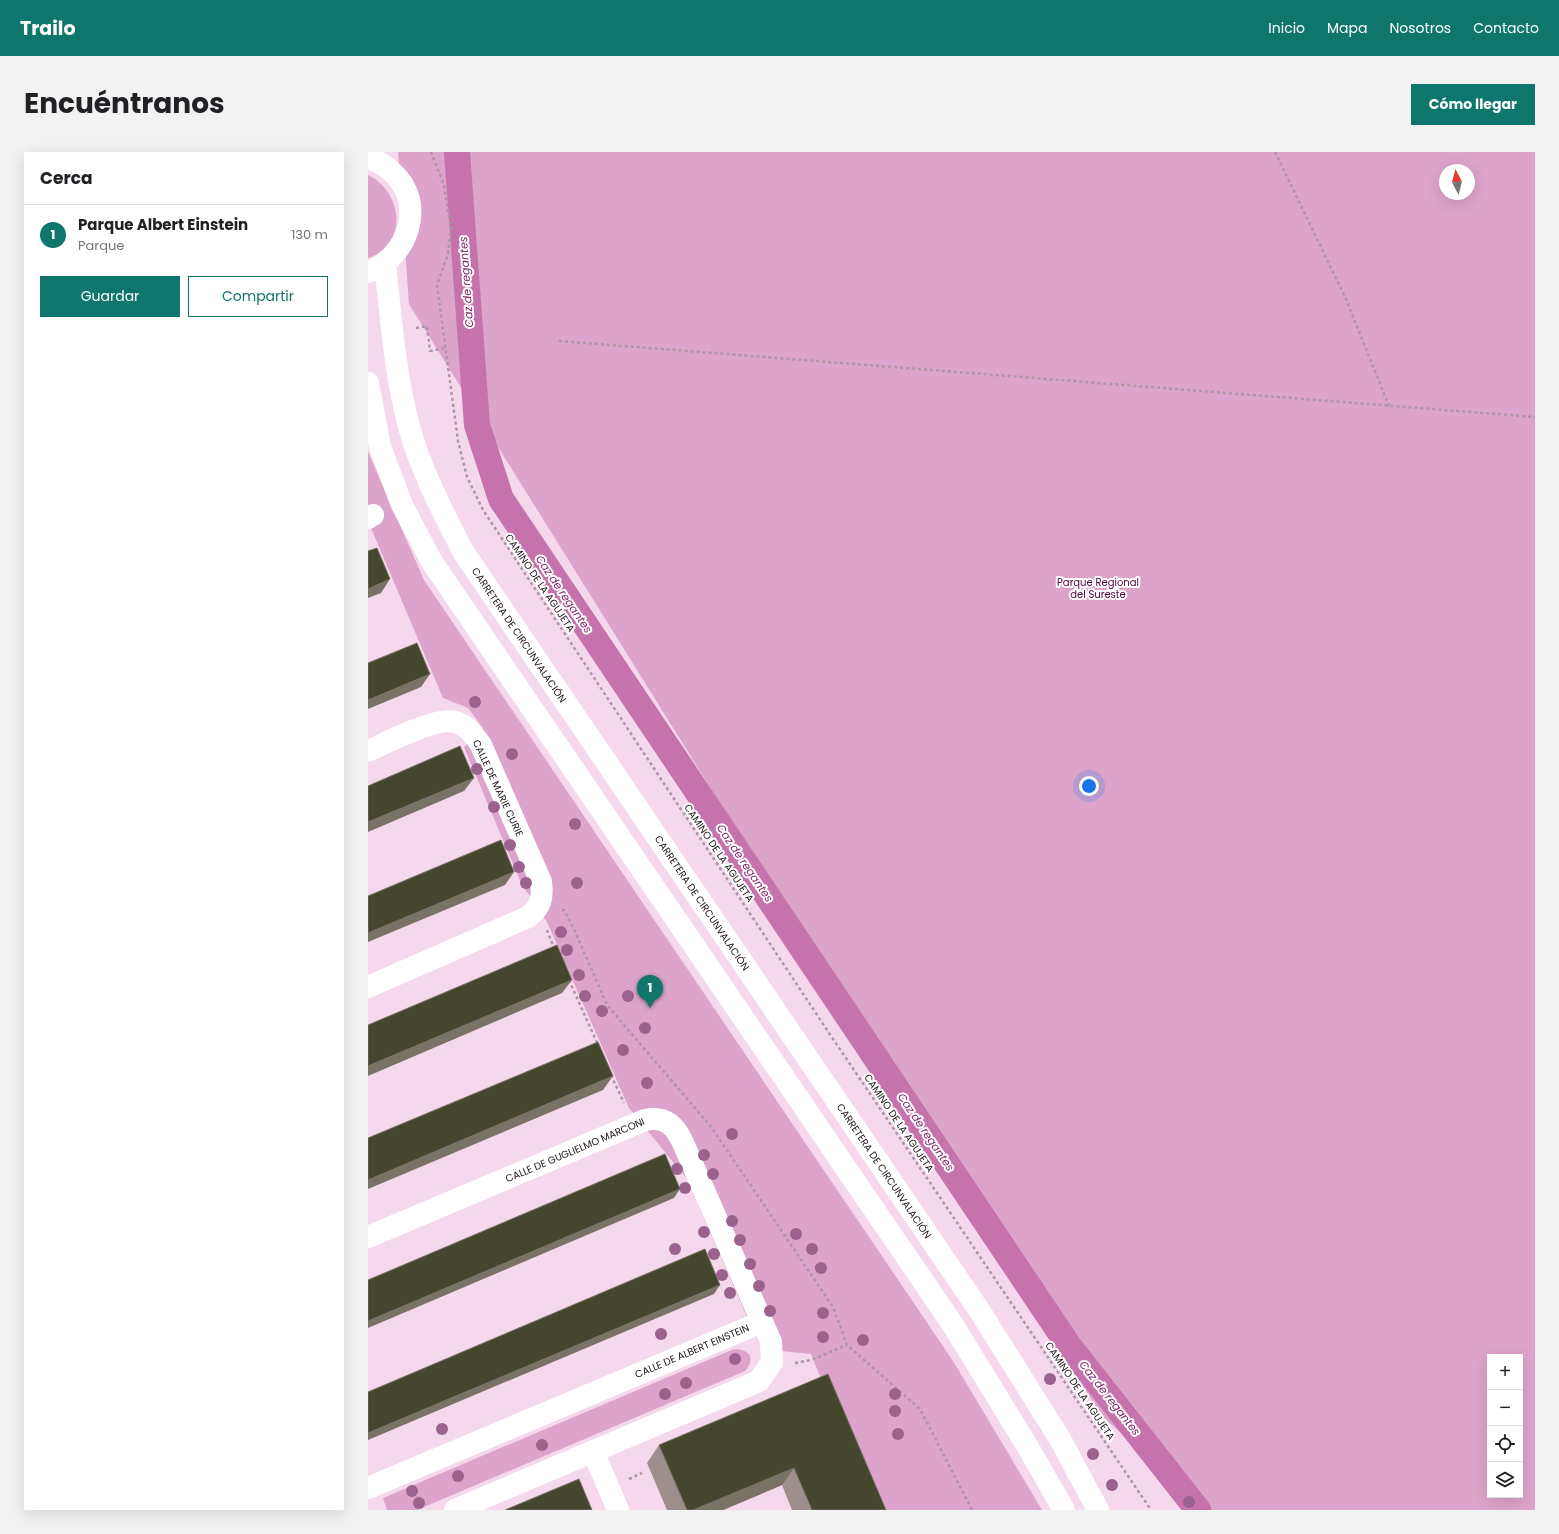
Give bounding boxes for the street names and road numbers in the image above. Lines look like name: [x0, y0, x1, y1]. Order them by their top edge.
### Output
street label: CAMINO DE LA AGUJETA: [501, 531, 579, 635]
street label: CARRETERA DE CIRCUNVALACIÓN: [468, 564, 570, 706]
street label: CALLE DE MARIE CURIE: [469, 737, 527, 839]
street label: CAMINO DE LA AGUJETA: [680, 801, 758, 905]
street label: CARRETERA DE CIRCUNVALACIÓN: [651, 832, 753, 974]
street label: CAMINO DE LA AGUJETA: [860, 1071, 938, 1175]
street label: CARRETERA DE CIRCUNVALACIÓN: [833, 1100, 935, 1242]
street label: CALLE DE GUGLIELMO MARCONI: [503, 1114, 647, 1186]
street label: CALLE DE ALBERT EINSTEIN: [633, 1320, 751, 1382]
street label: CAMINO DE LA AGUJETA: [1041, 1339, 1119, 1443]

